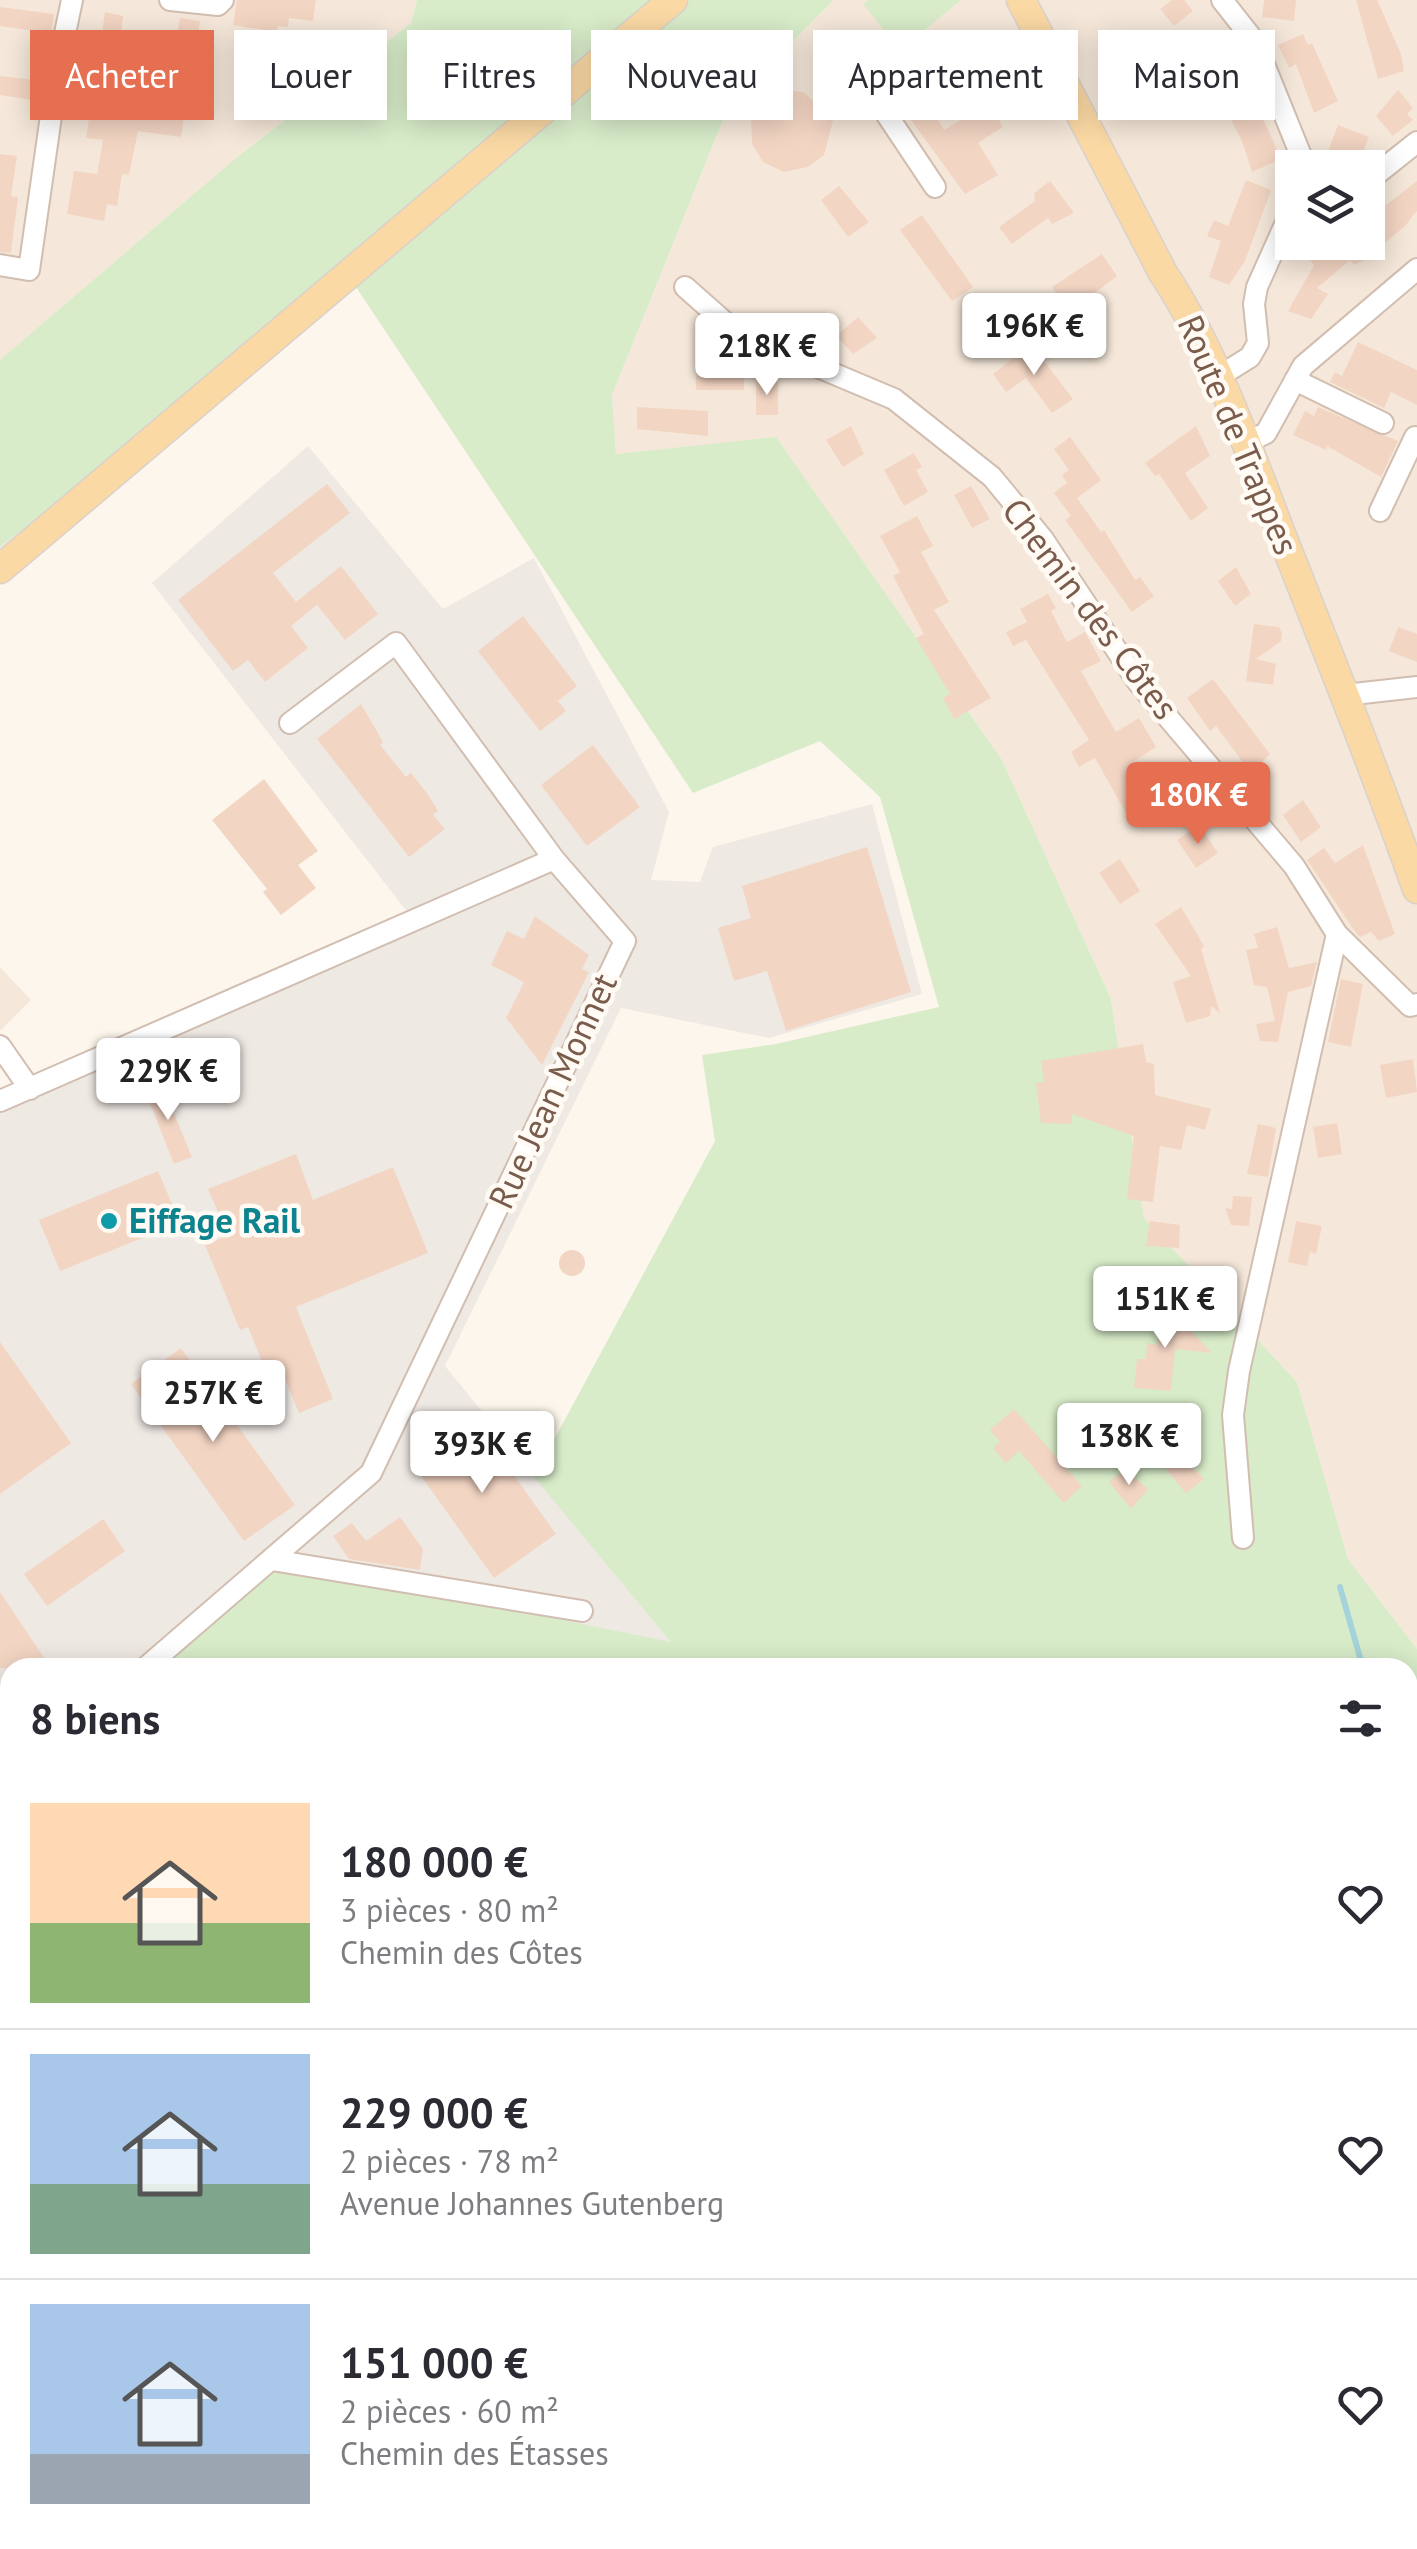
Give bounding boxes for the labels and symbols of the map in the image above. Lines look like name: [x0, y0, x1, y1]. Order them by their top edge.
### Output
pin: 196K €: [953, 293, 1115, 378]
street label: Route de Trappes: [1168, 308, 1310, 561]
pin: 218K €: [686, 313, 848, 398]
street label: Chemin des Côtes: [993, 489, 1189, 728]
pin: 180K €: [1117, 762, 1279, 847]
street label: Rue Jean Monnet: [477, 965, 627, 1216]
pin: 229K €: [87, 1038, 249, 1123]
place label: Eiffage Rail: [129, 1197, 301, 1243]
marker: Eiffage Rail: [98, 1210, 120, 1232]
pin: 151K €: [1084, 1266, 1246, 1351]
pin: 257K €: [132, 1360, 294, 1445]
pin: 138K €: [1048, 1403, 1210, 1488]
pin: 393K €: [401, 1411, 563, 1496]

